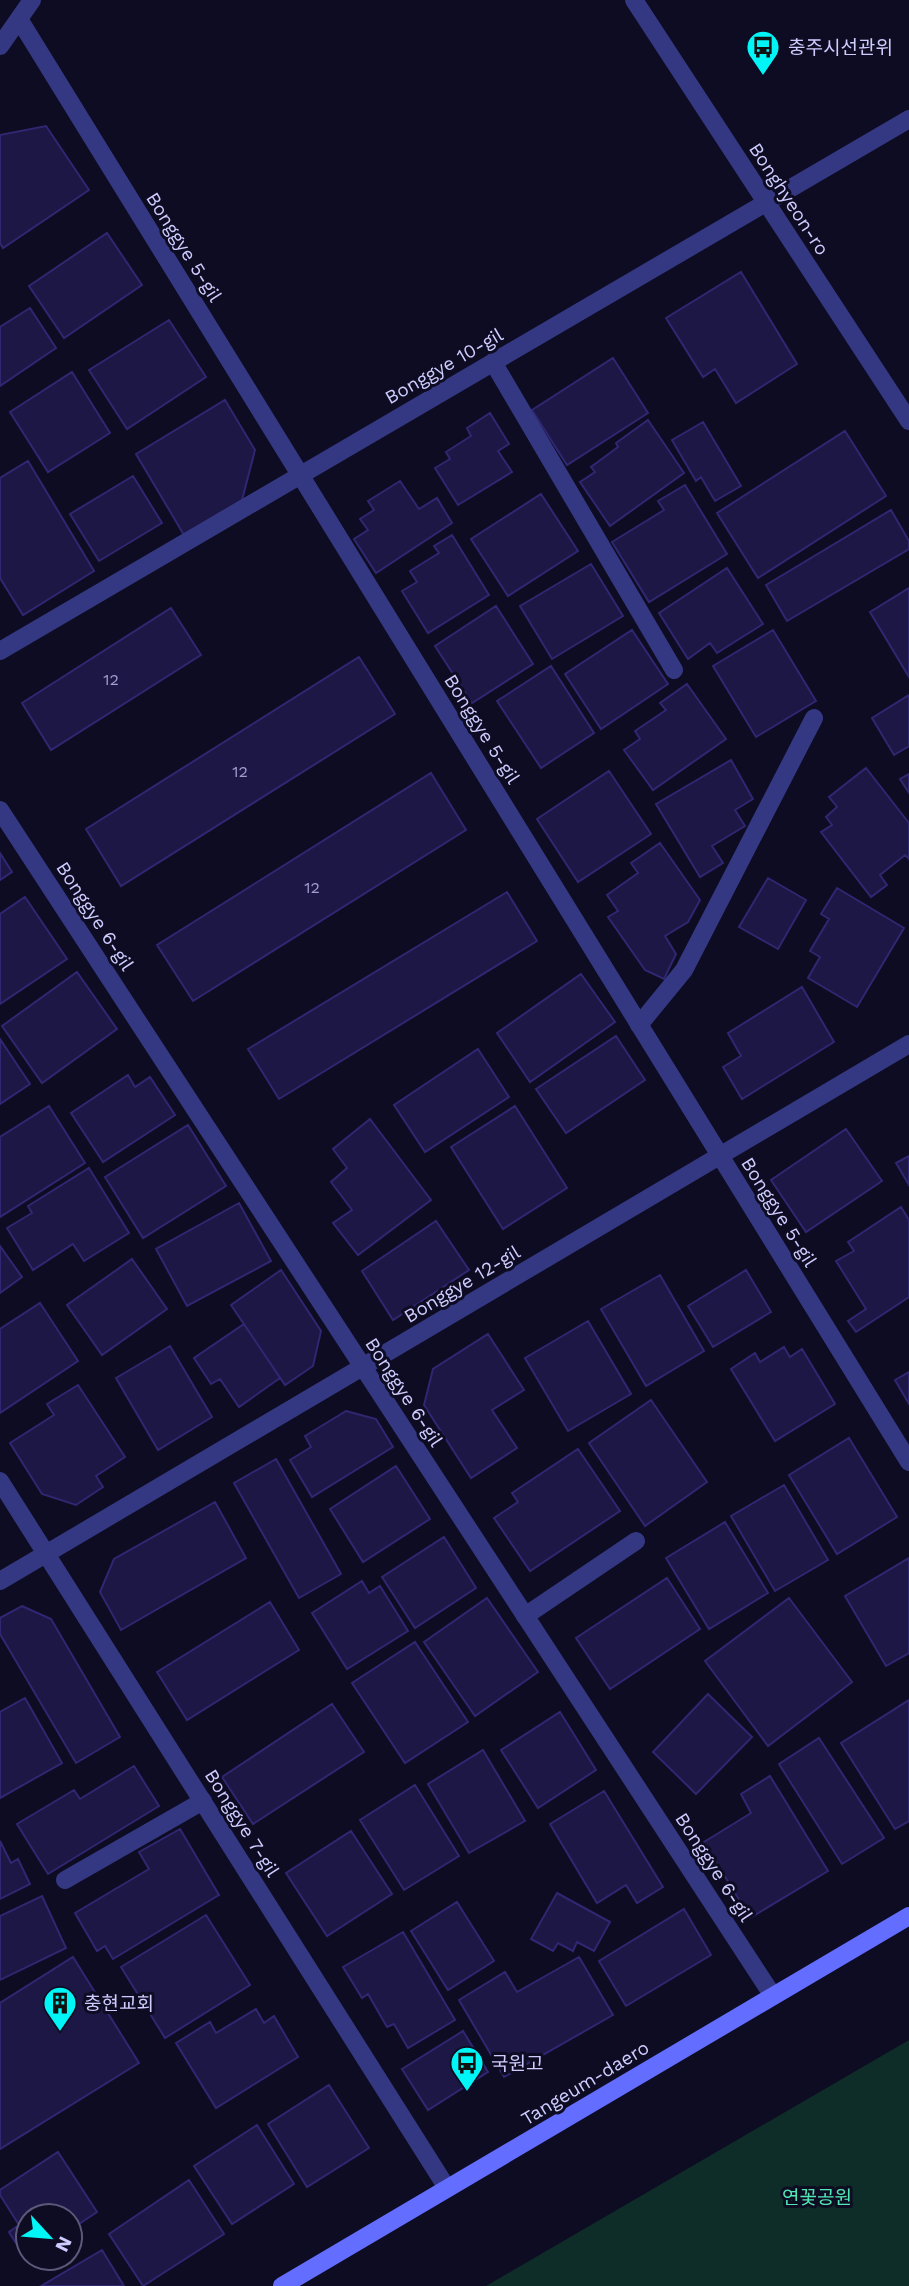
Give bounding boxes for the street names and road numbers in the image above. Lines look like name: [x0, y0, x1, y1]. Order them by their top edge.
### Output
street label: Bonghyeon-ro: [744, 138, 834, 260]
street label: Bonggye 5-gil: [141, 188, 227, 306]
street label: Bonggye 10-gil: [381, 323, 507, 409]
street label: Bonggye 5-gil: [439, 670, 525, 788]
street label: Bonggye 6-gil: [51, 857, 139, 975]
street label: Bonggye 5-gil: [736, 1153, 822, 1271]
street label: Bonggye 12-gil: [400, 1240, 524, 1328]
street label: Bonggye 6-gil: [360, 1333, 448, 1451]
street label: Bonggye 7-gil: [200, 1765, 284, 1881]
street label: Bonggye 6-gil: [670, 1808, 758, 1926]
street label: Tangeum-daero: [517, 2036, 653, 2130]

